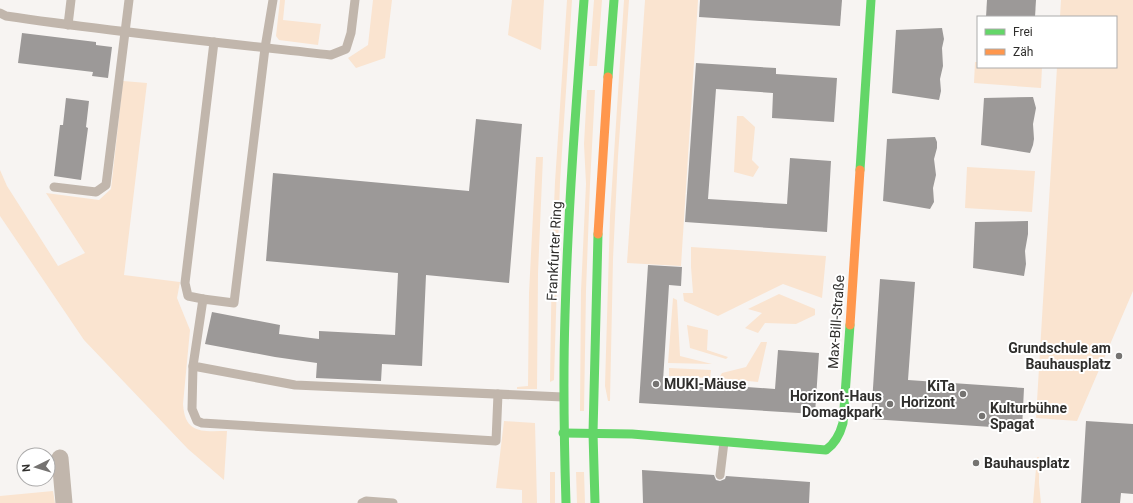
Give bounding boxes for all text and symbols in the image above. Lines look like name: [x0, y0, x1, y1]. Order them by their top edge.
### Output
legend: [977, 16, 1117, 68]
text: Frei: [1013, 25, 1033, 39]
text: Zäh: [1013, 45, 1033, 59]
street label: Frankfurter Ring: [543, 201, 565, 301]
street label: Max-Bill-Straße: [825, 274, 847, 370]
place label: Grundschule am Bauhausplatz: [1008, 340, 1111, 372]
marker: Grundschule am Bauhausplatz: [1114, 351, 1124, 361]
place label: MUKI-Mäuse: [664, 376, 747, 392]
place label: KiTa Horizont: [901, 378, 956, 410]
marker: MUKI-Mäuse: [651, 379, 661, 389]
place label: Horizont-Haus Domagkpark: [790, 388, 883, 420]
marker: KiTa Horizont: [958, 389, 968, 399]
marker: Horizont-Haus Domagkpark: [885, 399, 895, 409]
place label: Kulturbühne Spagat: [990, 400, 1067, 432]
marker: Kulturbühne Spagat: [977, 411, 987, 421]
north arrow: [16, 447, 56, 487]
place label: Bauhausplatz: [984, 455, 1070, 471]
marker: Bauhausplatz: [971, 458, 981, 468]
text: N: [20, 463, 33, 472]

